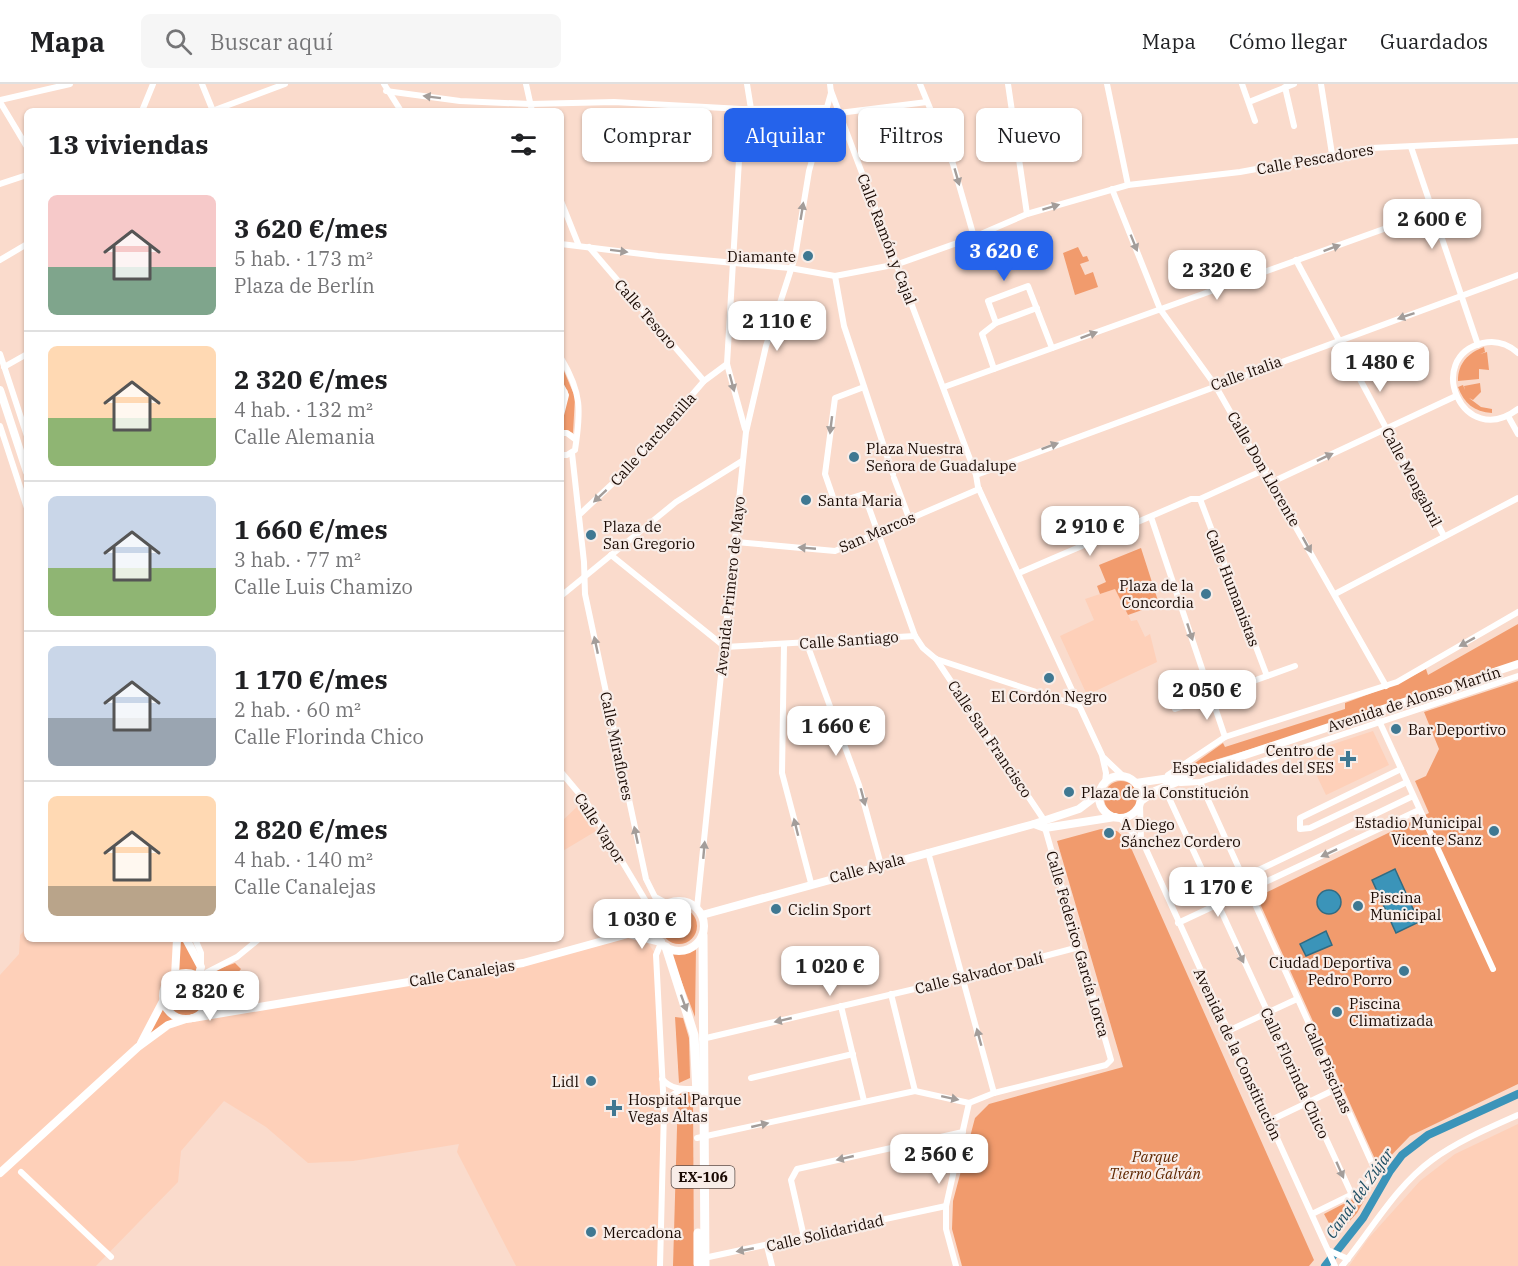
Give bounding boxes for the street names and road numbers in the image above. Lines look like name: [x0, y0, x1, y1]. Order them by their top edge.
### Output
street label: Calle Pescadores: [1255, 139, 1375, 179]
street label: Calle Ramón y Cajal: [853, 171, 921, 307]
street label: Calle Tesoro: [611, 275, 681, 353]
street label: Calle Italia: [1208, 351, 1284, 395]
street label: Calle Carchenilla: [606, 388, 700, 490]
street label: Calle Don Llorente: [1223, 408, 1305, 530]
street label: Calle Mengabril: [1378, 424, 1446, 530]
street label: Avenida Primero de Mayo: [711, 495, 749, 677]
street label: San Marcos: [836, 507, 918, 557]
street label: Calle Humanistas: [1202, 527, 1264, 649]
street label: Calle Santiago: [799, 627, 899, 653]
street label: Avenida de Alonso Martín: [1325, 662, 1503, 736]
street label: Calle San Francisco: [944, 677, 1036, 801]
street label: Calle Miraflores: [596, 690, 638, 802]
street label: Calle Vapor: [570, 789, 630, 867]
street label: Calle Ayala: [827, 849, 907, 887]
street label: Calle Federico García Lorca: [1042, 849, 1114, 1039]
street label: Calle Salvador Dalí: [913, 948, 1045, 998]
street label: Calle Canalejas: [408, 955, 516, 991]
street label: Avenida de la Constitución: [1190, 965, 1286, 1143]
street label: Calle Florinda Chico: [1256, 1005, 1334, 1141]
street label: Calle Piscinas: [1300, 1020, 1356, 1116]
road number: EX-106: [672, 1166, 734, 1188]
street label: Calle Solidaridad: [764, 1210, 886, 1256]

